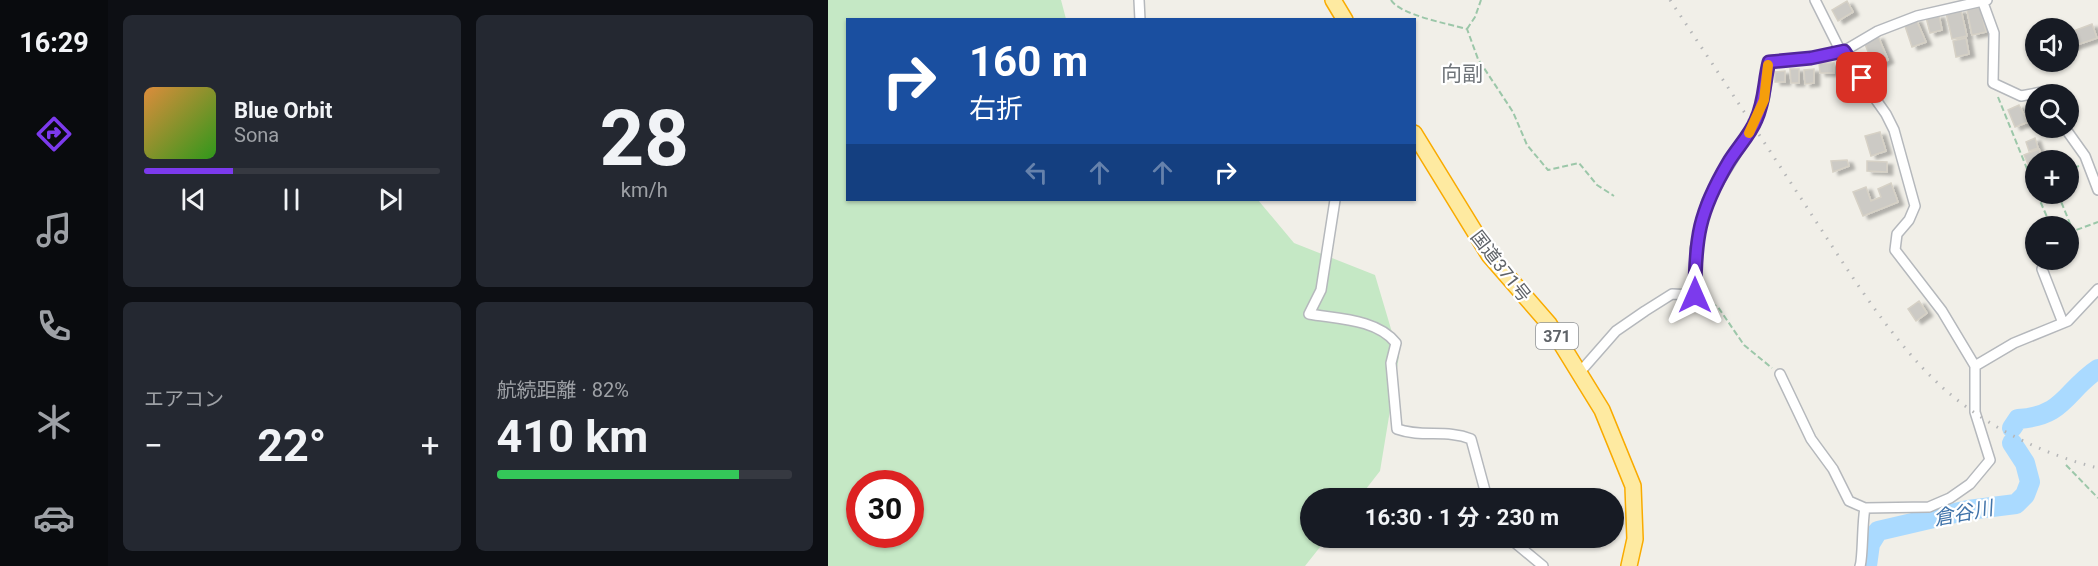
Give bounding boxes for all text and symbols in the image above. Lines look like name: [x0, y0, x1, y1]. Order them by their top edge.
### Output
map controls: [2025, 18, 2079, 270]
button: sound: [2025, 18, 2079, 72]
text: 16:29: [19, 27, 89, 59]
text: 160 m: [969, 37, 1088, 86]
icon: right: [870, 42, 948, 120]
pin: [1836, 52, 1887, 103]
icon: arrive: [1845, 61, 1878, 94]
district label: 向副: [1441, 62, 1483, 86]
button: search: [2025, 84, 2079, 138]
text: 28: [599, 93, 689, 184]
text: 右折: [969, 93, 1023, 125]
text: Blue Orbit: [234, 98, 332, 123]
icon: directions: [33, 113, 75, 155]
text: Sona: [234, 123, 279, 147]
button: +: [2025, 150, 2079, 204]
icon: left: [1020, 156, 1053, 189]
icon: ahead: [1083, 156, 1116, 189]
icon: ahead: [1146, 156, 1179, 189]
icon: right: [1209, 156, 1242, 189]
text: km/h: [621, 178, 668, 202]
icon: previous: [177, 183, 210, 216]
icon: pause: [275, 183, 308, 216]
icon: next: [374, 183, 407, 216]
icon: music: [33, 209, 75, 251]
button: −: [2025, 216, 2079, 270]
street label: 国道371号: [1467, 226, 1535, 306]
position arrow: [1663, 263, 1727, 327]
icon: phone: [33, 305, 75, 347]
road number: 371: [1536, 323, 1578, 349]
text: 航続距離 · 82%: [497, 378, 629, 402]
text: エアコン: [144, 387, 224, 411]
icon: climate: [33, 401, 75, 443]
text: 410 km: [497, 410, 648, 463]
text: 22°: [257, 419, 326, 472]
text: −: [144, 426, 163, 465]
text: +: [421, 426, 440, 465]
speed limit sign: 30: [846, 470, 924, 548]
water label: 倉谷川: [1931, 495, 1997, 531]
icon: car: [33, 497, 75, 539]
text: 16:30 · 1 分 · 230 m: [1365, 505, 1559, 530]

